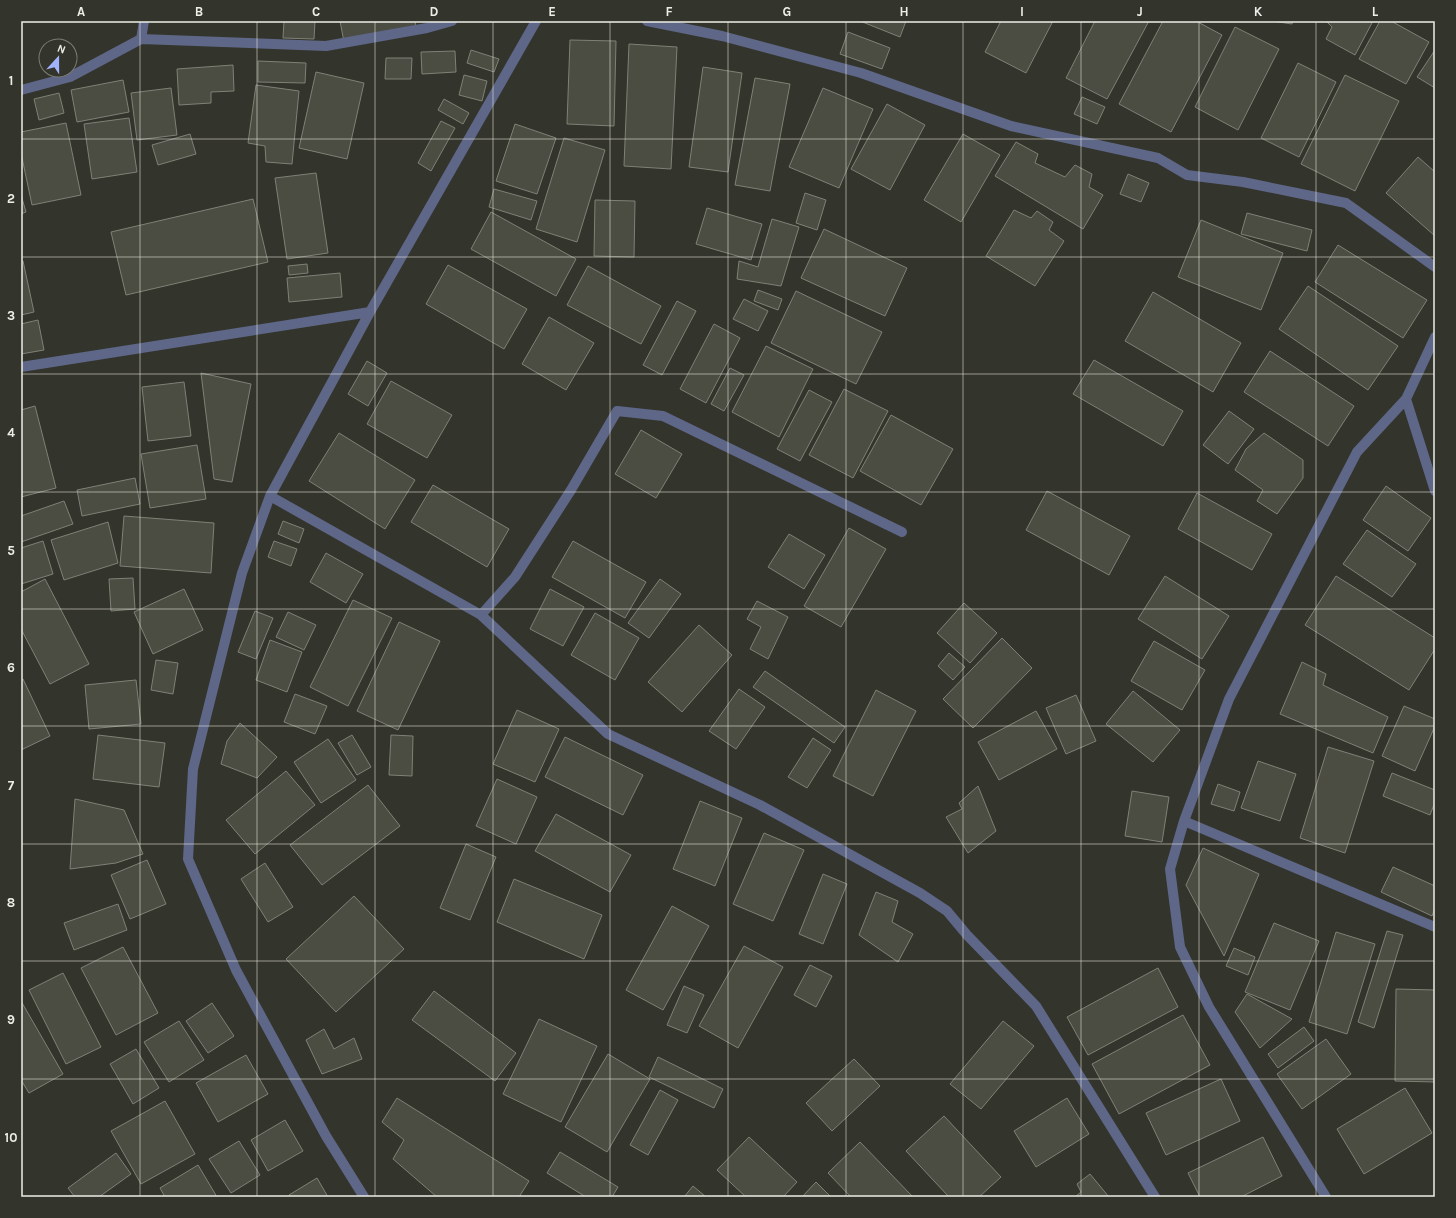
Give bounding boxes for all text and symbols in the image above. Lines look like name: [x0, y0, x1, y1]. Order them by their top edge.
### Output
text: A: [77, 4, 85, 19]
text: B: [195, 4, 203, 19]
text: C: [312, 4, 320, 19]
text: D: [430, 4, 439, 19]
text: E: [548, 4, 556, 19]
text: F: [665, 4, 673, 19]
text: G: [783, 4, 791, 19]
text: H: [899, 4, 909, 19]
text: I: [1020, 4, 1024, 19]
text: J: [1137, 4, 1143, 19]
text: K: [1254, 4, 1263, 19]
text: L: [1372, 4, 1379, 19]
north arrow: [38, 38, 78, 78]
text: N: [55, 42, 67, 57]
text: 1: [9, 73, 13, 88]
text: 2: [7, 191, 15, 206]
text: 3: [7, 308, 15, 323]
text: 4: [7, 425, 15, 440]
text: 5: [7, 543, 15, 558]
text: 6: [7, 660, 15, 675]
text: 7: [8, 778, 15, 793]
text: 8: [7, 895, 15, 910]
text: 9: [7, 1012, 15, 1027]
text: 10: [5, 1130, 17, 1145]

